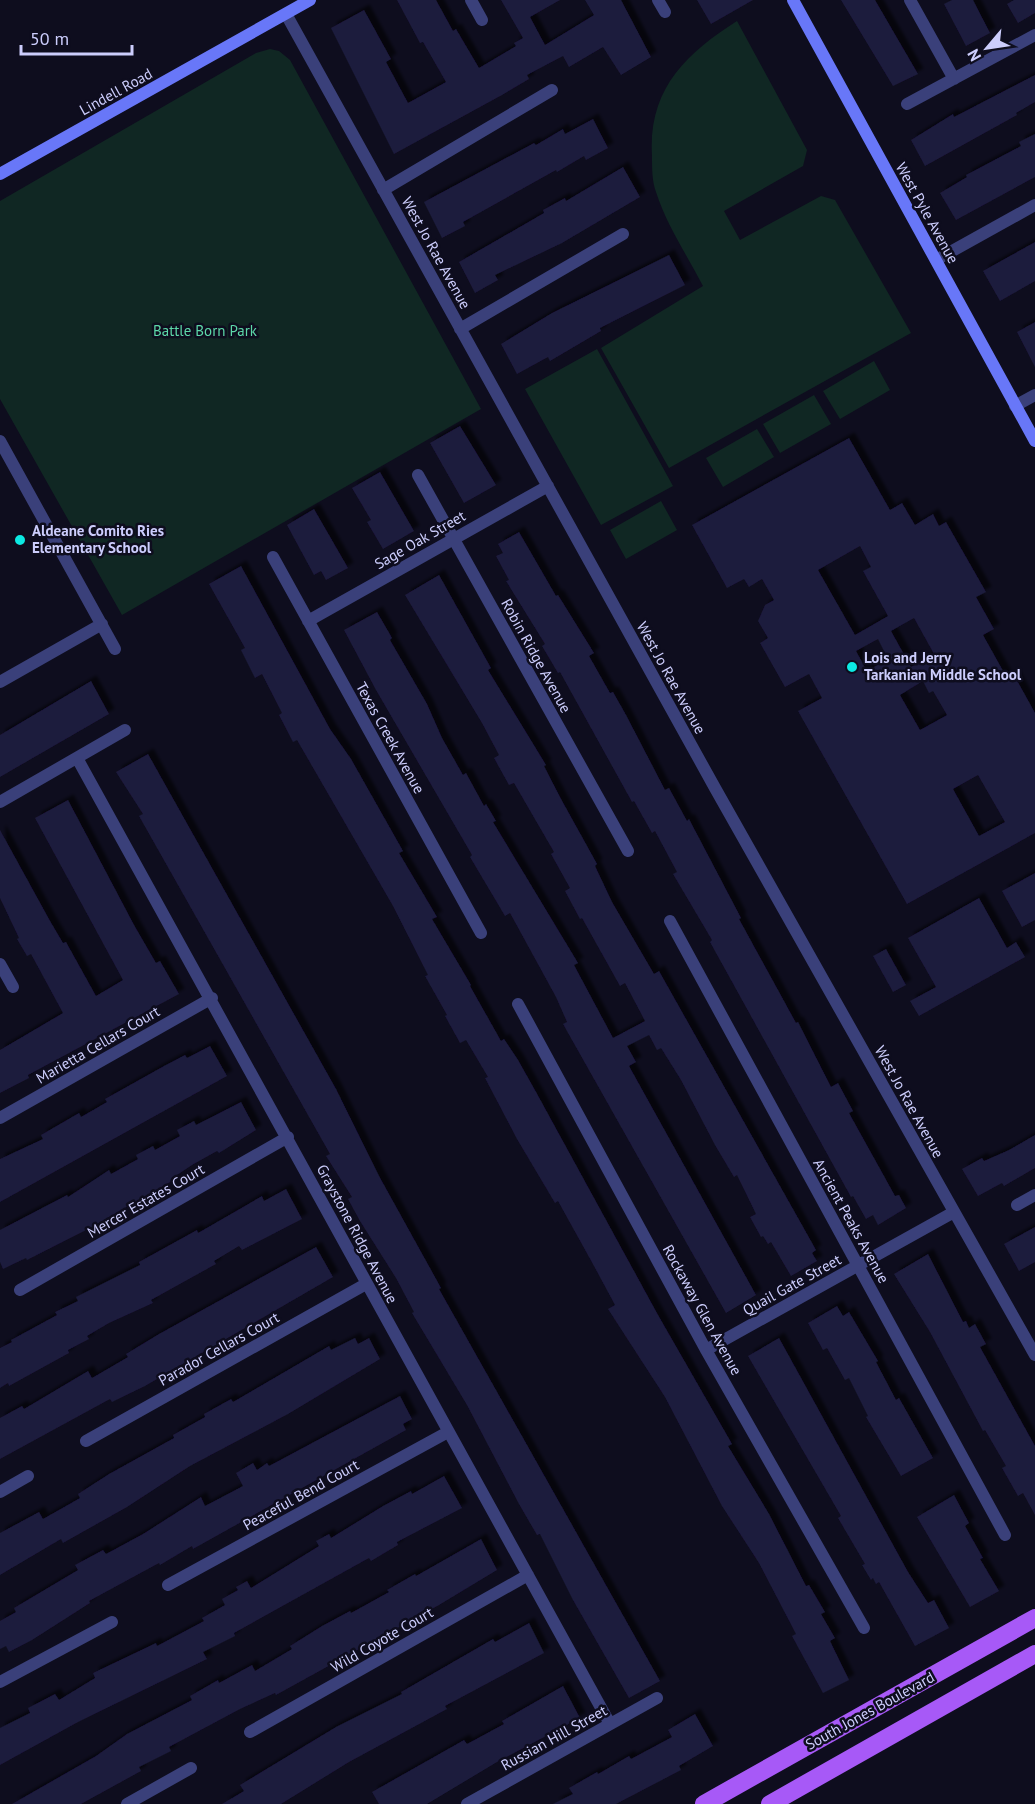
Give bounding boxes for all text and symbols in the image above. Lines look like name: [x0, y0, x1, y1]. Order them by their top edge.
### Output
scale bar: [21, 18, 132, 56]
north arrow: [957, 18, 1017, 78]
text: 50 m: [30, 27, 69, 50]
text: N: [963, 46, 985, 65]
street label: Lindell Road: [76, 64, 155, 119]
street label: West Pyle Avenue: [892, 159, 963, 267]
street label: West Jo Rae Avenue: [398, 193, 475, 312]
park label: Battle Born Park: [153, 321, 258, 340]
street label: Sage Oak Street: [371, 506, 469, 573]
place label: Aldeane Comito Ries Elementary School: [32, 521, 164, 557]
marker: Aldeane Comito Ries Elementary School: [13, 533, 27, 547]
street label: Robin Ridge Avenue: [497, 595, 576, 716]
street label: West Jo Rae Avenue: [633, 618, 710, 737]
place label: Lois and Jerry Tarkanian Middle School: [864, 648, 1022, 684]
marker: Lois and Jerry Tarkanian Middle School: [845, 660, 859, 674]
street label: Texas Creek Avenue: [352, 679, 429, 797]
street label: Marietta Cellars Court: [32, 1001, 163, 1088]
street label: West Jo Rae Avenue: [871, 1042, 948, 1161]
street label: Ancient Peaks Avenue: [809, 1155, 894, 1286]
street label: Mercer Estates Court: [84, 1159, 208, 1242]
street label: Graystone Ridge Avenue: [313, 1161, 402, 1307]
street label: Rockaway Glen Avenue: [659, 1241, 746, 1378]
street label: Quail Gate Street: [739, 1250, 844, 1319]
street label: Parador Cellars Court: [155, 1307, 282, 1390]
street label: Peaceful Bend Court: [239, 1455, 362, 1534]
street label: Wild Coyote Court: [327, 1603, 436, 1677]
street label: South Jones Boulevard: [802, 1667, 937, 1754]
street label: Russian Hill Street: [497, 1701, 610, 1775]

